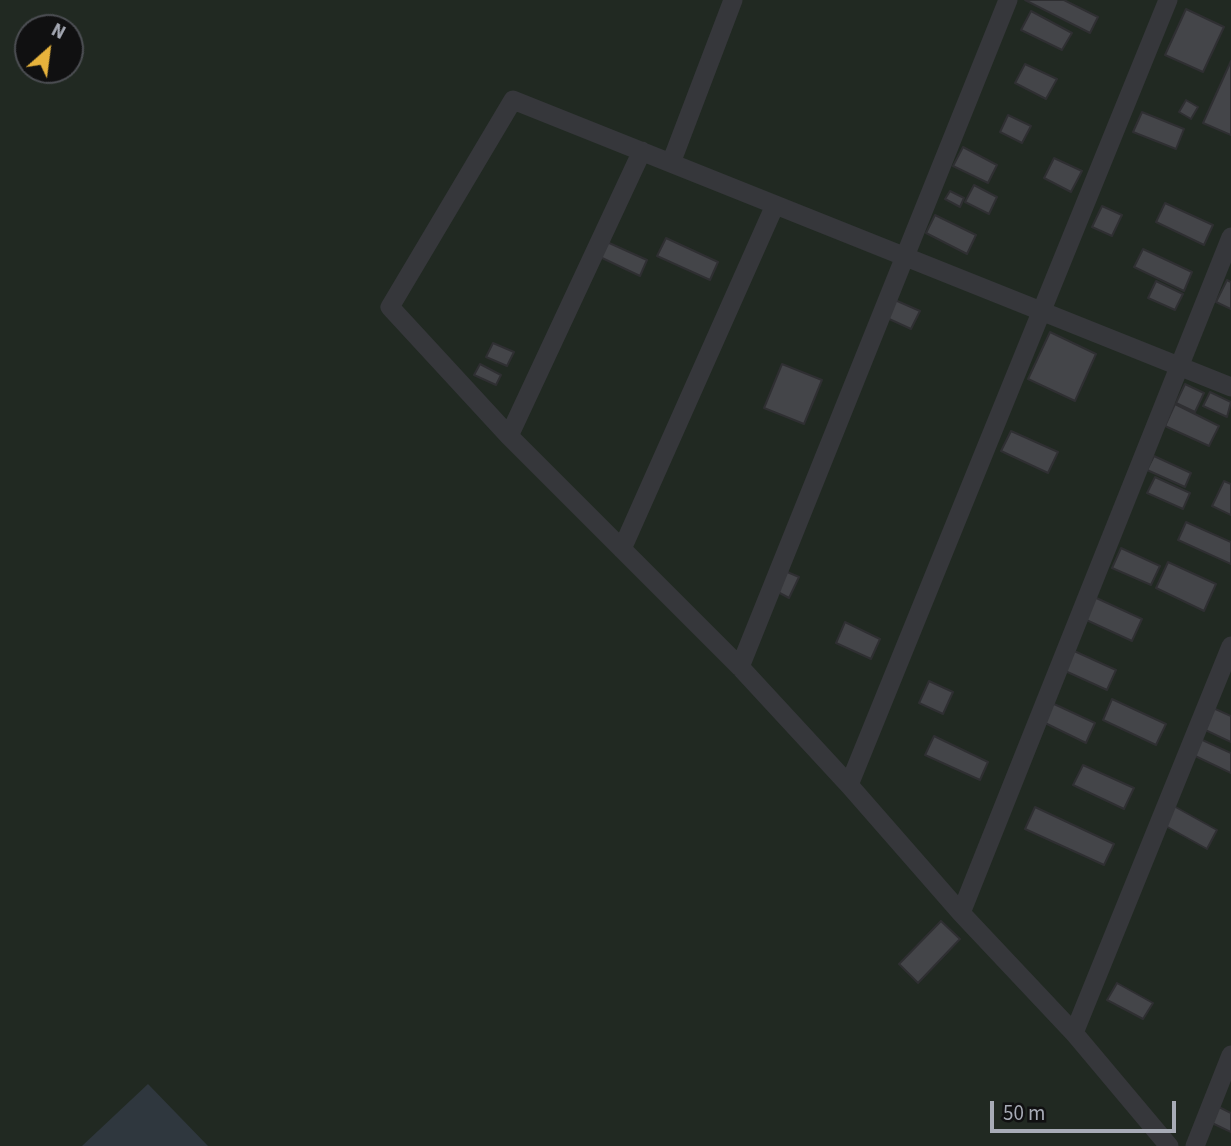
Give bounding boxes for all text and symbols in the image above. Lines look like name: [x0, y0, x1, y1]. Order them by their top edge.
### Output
north arrow: [14, 14, 84, 84]
text: N: [46, 17, 70, 47]
scale bar: [993, 1086, 1178, 1130]
text: 50 m: [1003, 1098, 1045, 1128]

